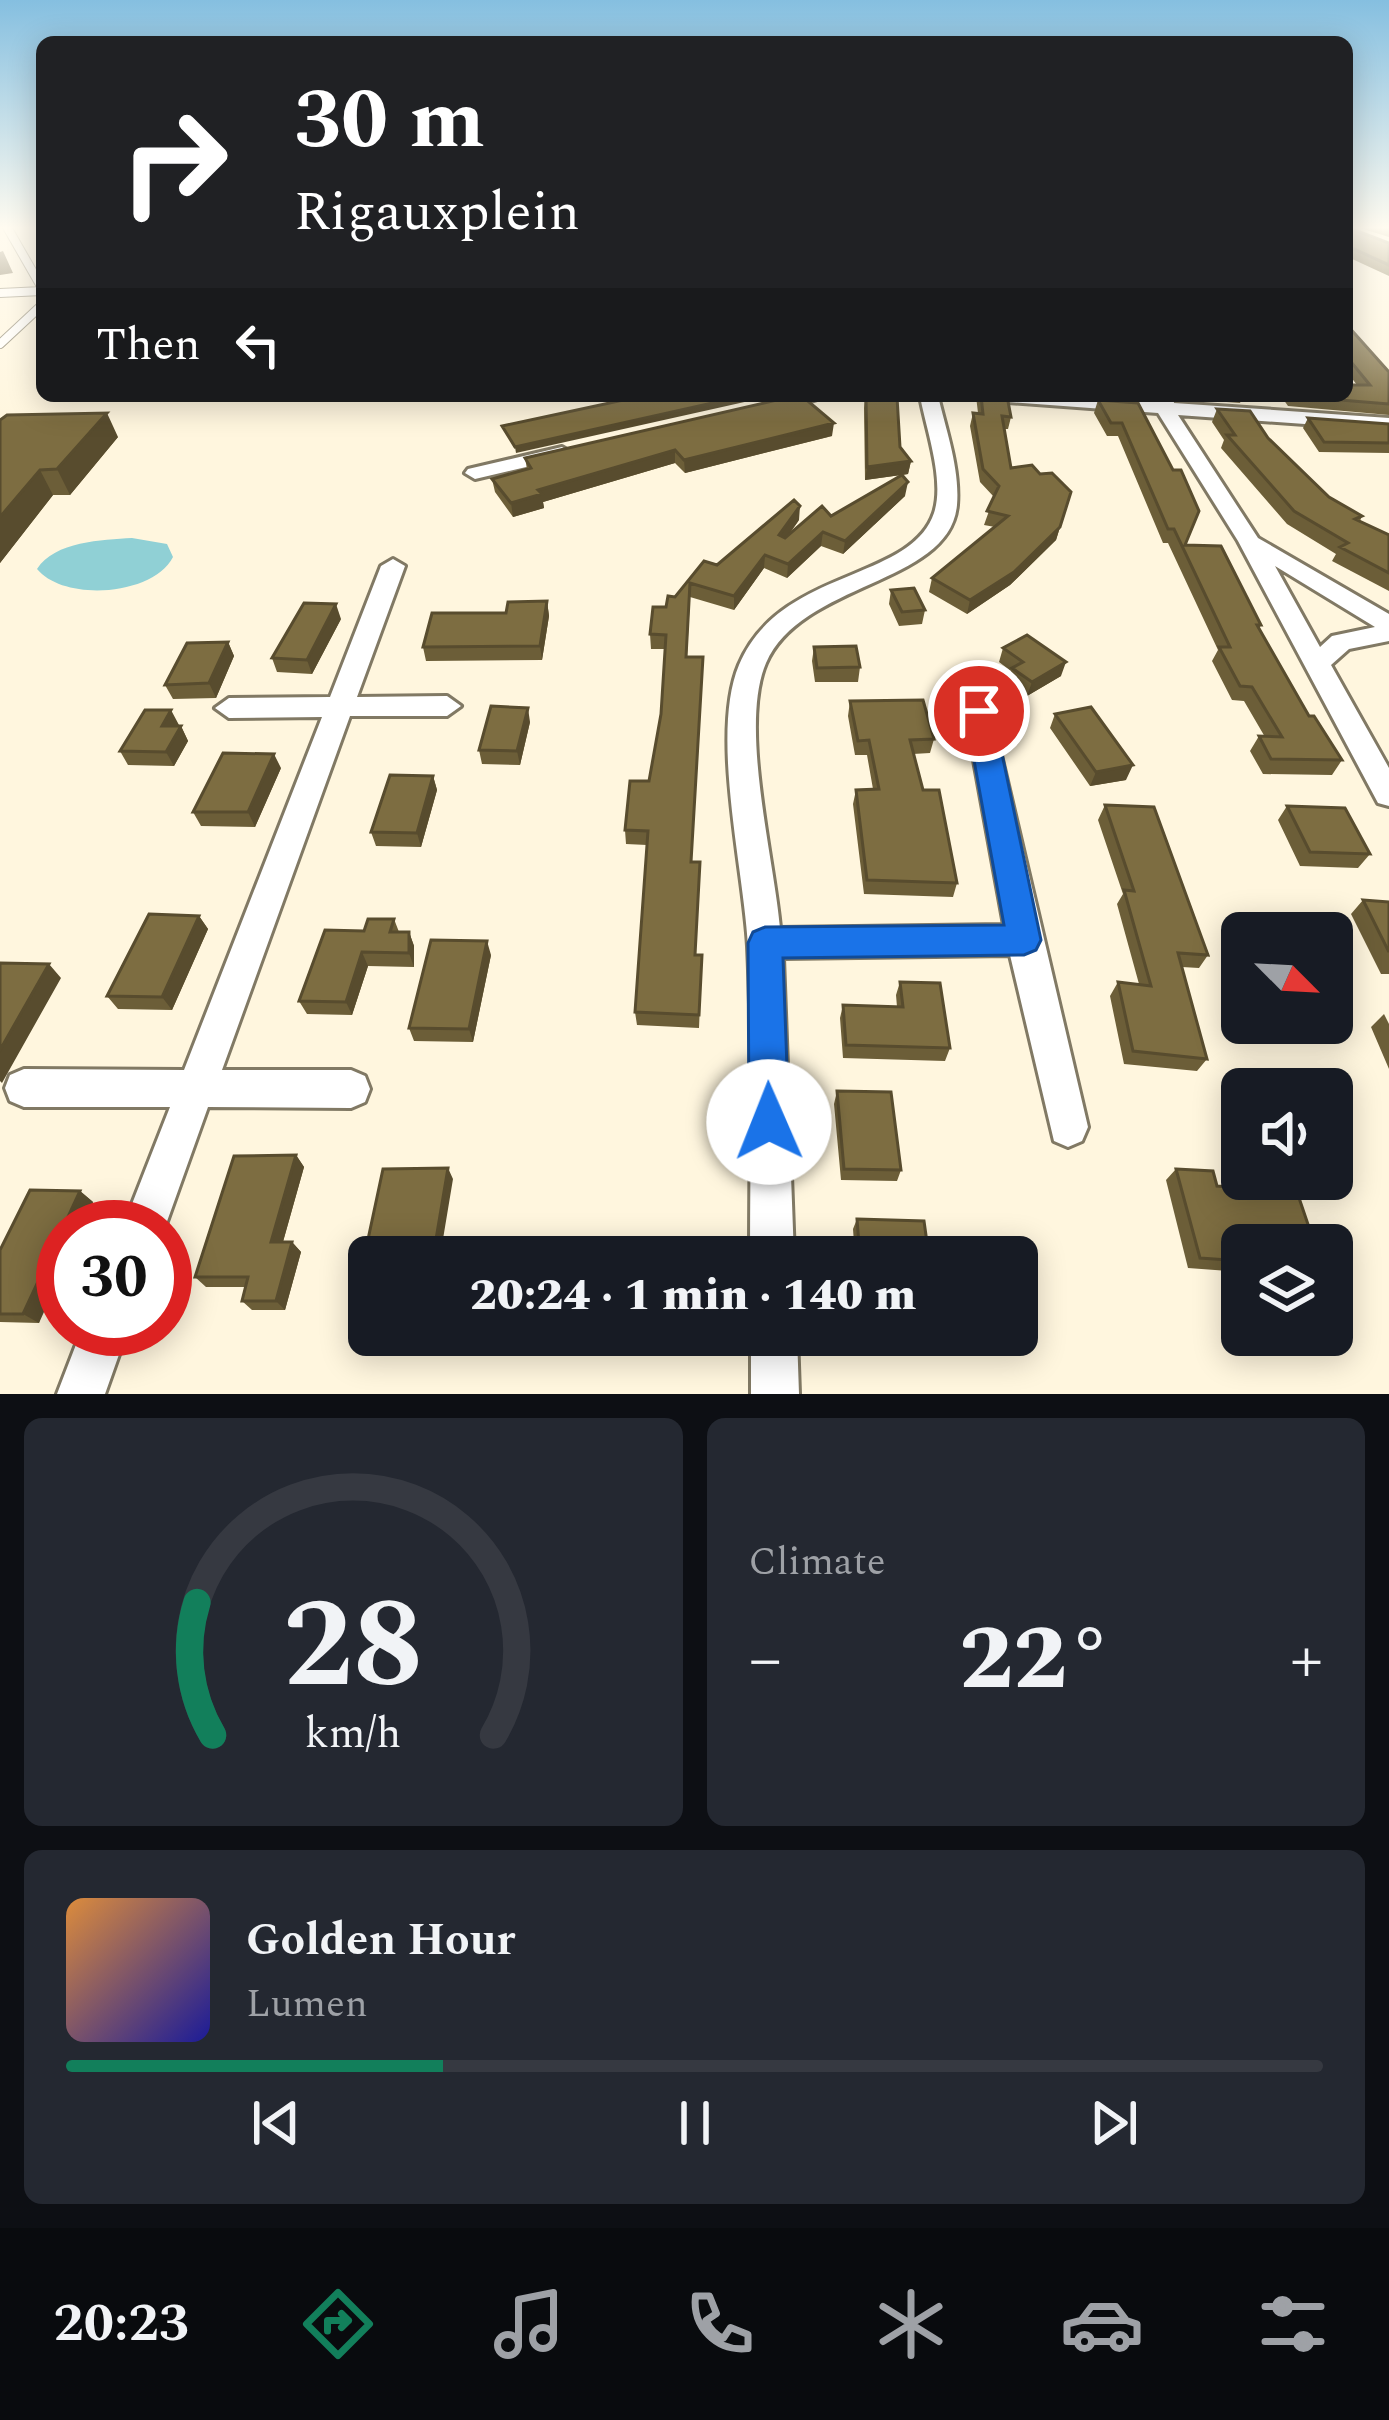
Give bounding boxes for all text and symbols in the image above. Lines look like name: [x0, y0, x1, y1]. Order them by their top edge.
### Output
text: 30 m: [294, 57, 485, 185]
icon: right: [96, 84, 252, 240]
text: Rigauxplein: [294, 172, 580, 254]
text: Then: [96, 311, 201, 380]
icon: left: [225, 312, 291, 378]
pin: [928, 660, 1030, 762]
icon: arrive: [946, 678, 1012, 744]
north arrow: [1221, 912, 1353, 1044]
map controls: [1221, 912, 1353, 1356]
position arrow: [706, 1059, 832, 1185]
button: sound: [1221, 1068, 1353, 1200]
speed limit sign: 30: [36, 1200, 192, 1356]
button: layers: [1221, 1224, 1353, 1356]
text: 20:24 · 1 min · 140 m: [470, 1261, 916, 1330]
text: Climate: [749, 1533, 886, 1592]
text: 28: [283, 1552, 423, 1742]
text: 22°: [959, 1592, 1112, 1729]
text: −: [749, 1610, 782, 1711]
text: +: [1290, 1610, 1323, 1711]
text: km/h: [305, 1702, 402, 1767]
text: Golden Hour: [246, 1906, 515, 1975]
text: Lumen: [246, 1975, 368, 2034]
icon: previous: [243, 2090, 309, 2156]
icon: pause: [662, 2090, 728, 2156]
icon: next: [1081, 2090, 1147, 2156]
icon: directions: [296, 2282, 380, 2366]
icon: music: [487, 2282, 571, 2366]
icon: phone: [678, 2282, 762, 2366]
icon: climate: [869, 2282, 953, 2366]
icon: car: [1060, 2282, 1144, 2366]
icon: filters: [1251, 2282, 1335, 2366]
text: 20:23: [54, 2283, 189, 2365]

